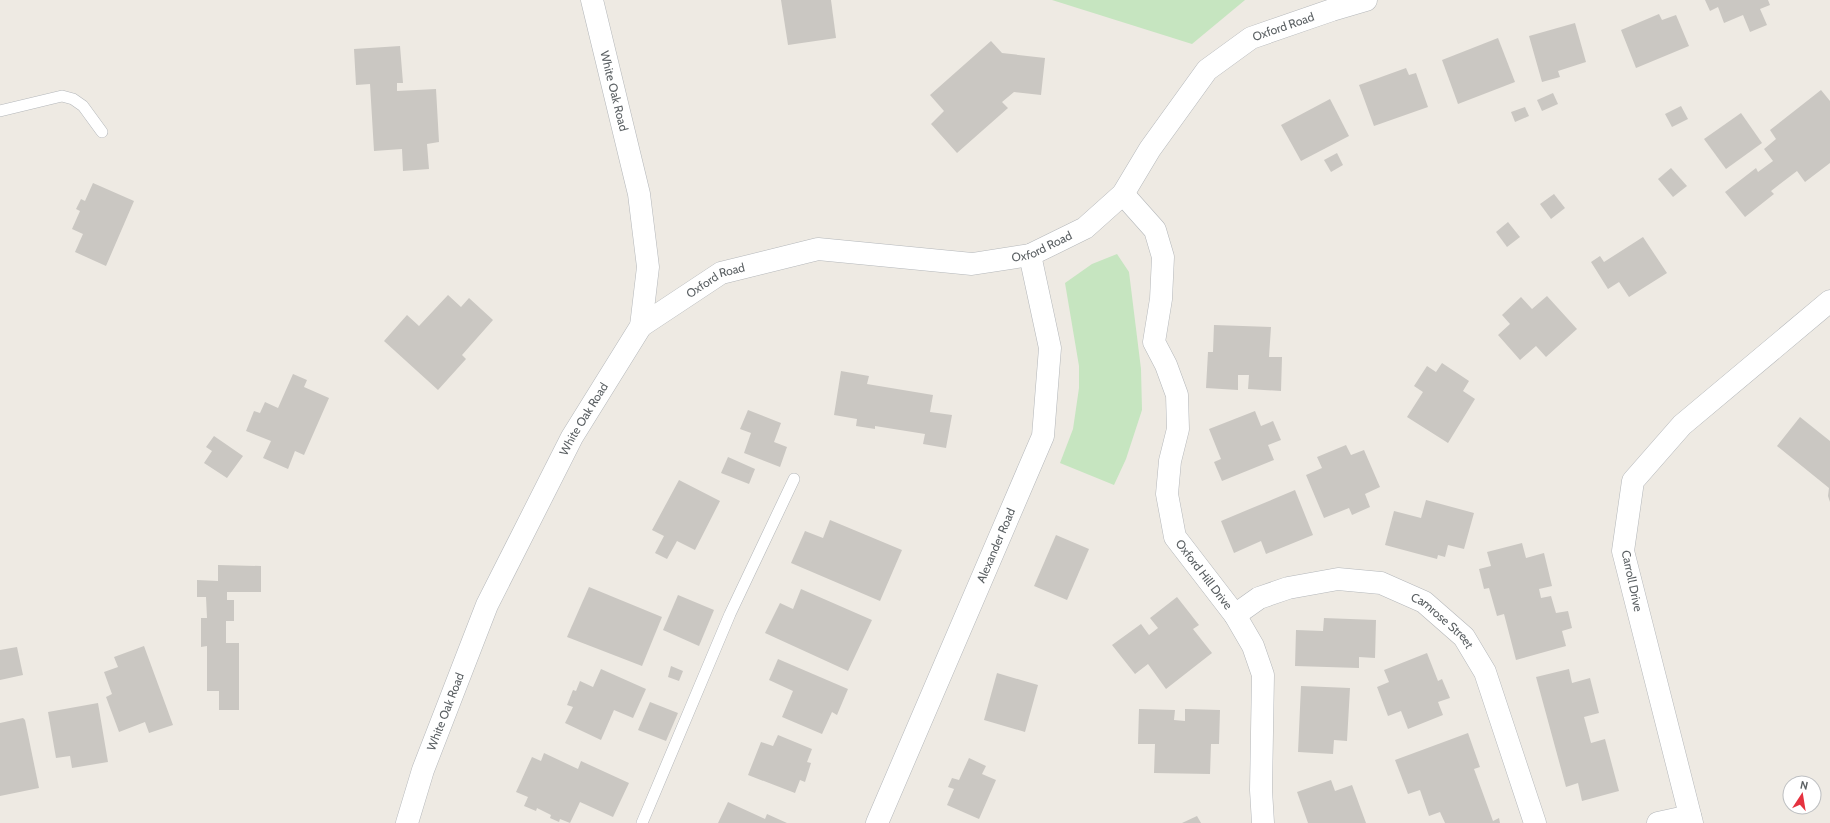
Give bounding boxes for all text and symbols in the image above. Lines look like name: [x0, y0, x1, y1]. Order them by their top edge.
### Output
street label: Oxford Road: [1250, 9, 1316, 44]
street label: White Oak Road: [597, 49, 632, 133]
street label: Oxford Road: [1011, 228, 1074, 265]
street label: Oxford Road: [683, 259, 746, 301]
street label: White Oak Road: [556, 380, 611, 458]
street label: Alexander Road: [973, 506, 1018, 585]
street label: Oxford Hill Drive: [1173, 536, 1236, 612]
street label: Carroll Drive: [1619, 549, 1646, 613]
street label: Camrose Street: [1409, 589, 1477, 651]
street label: White Oak Road: [423, 670, 467, 753]
north arrow: [1782, 775, 1822, 815]
text: N: [1799, 778, 1809, 793]

